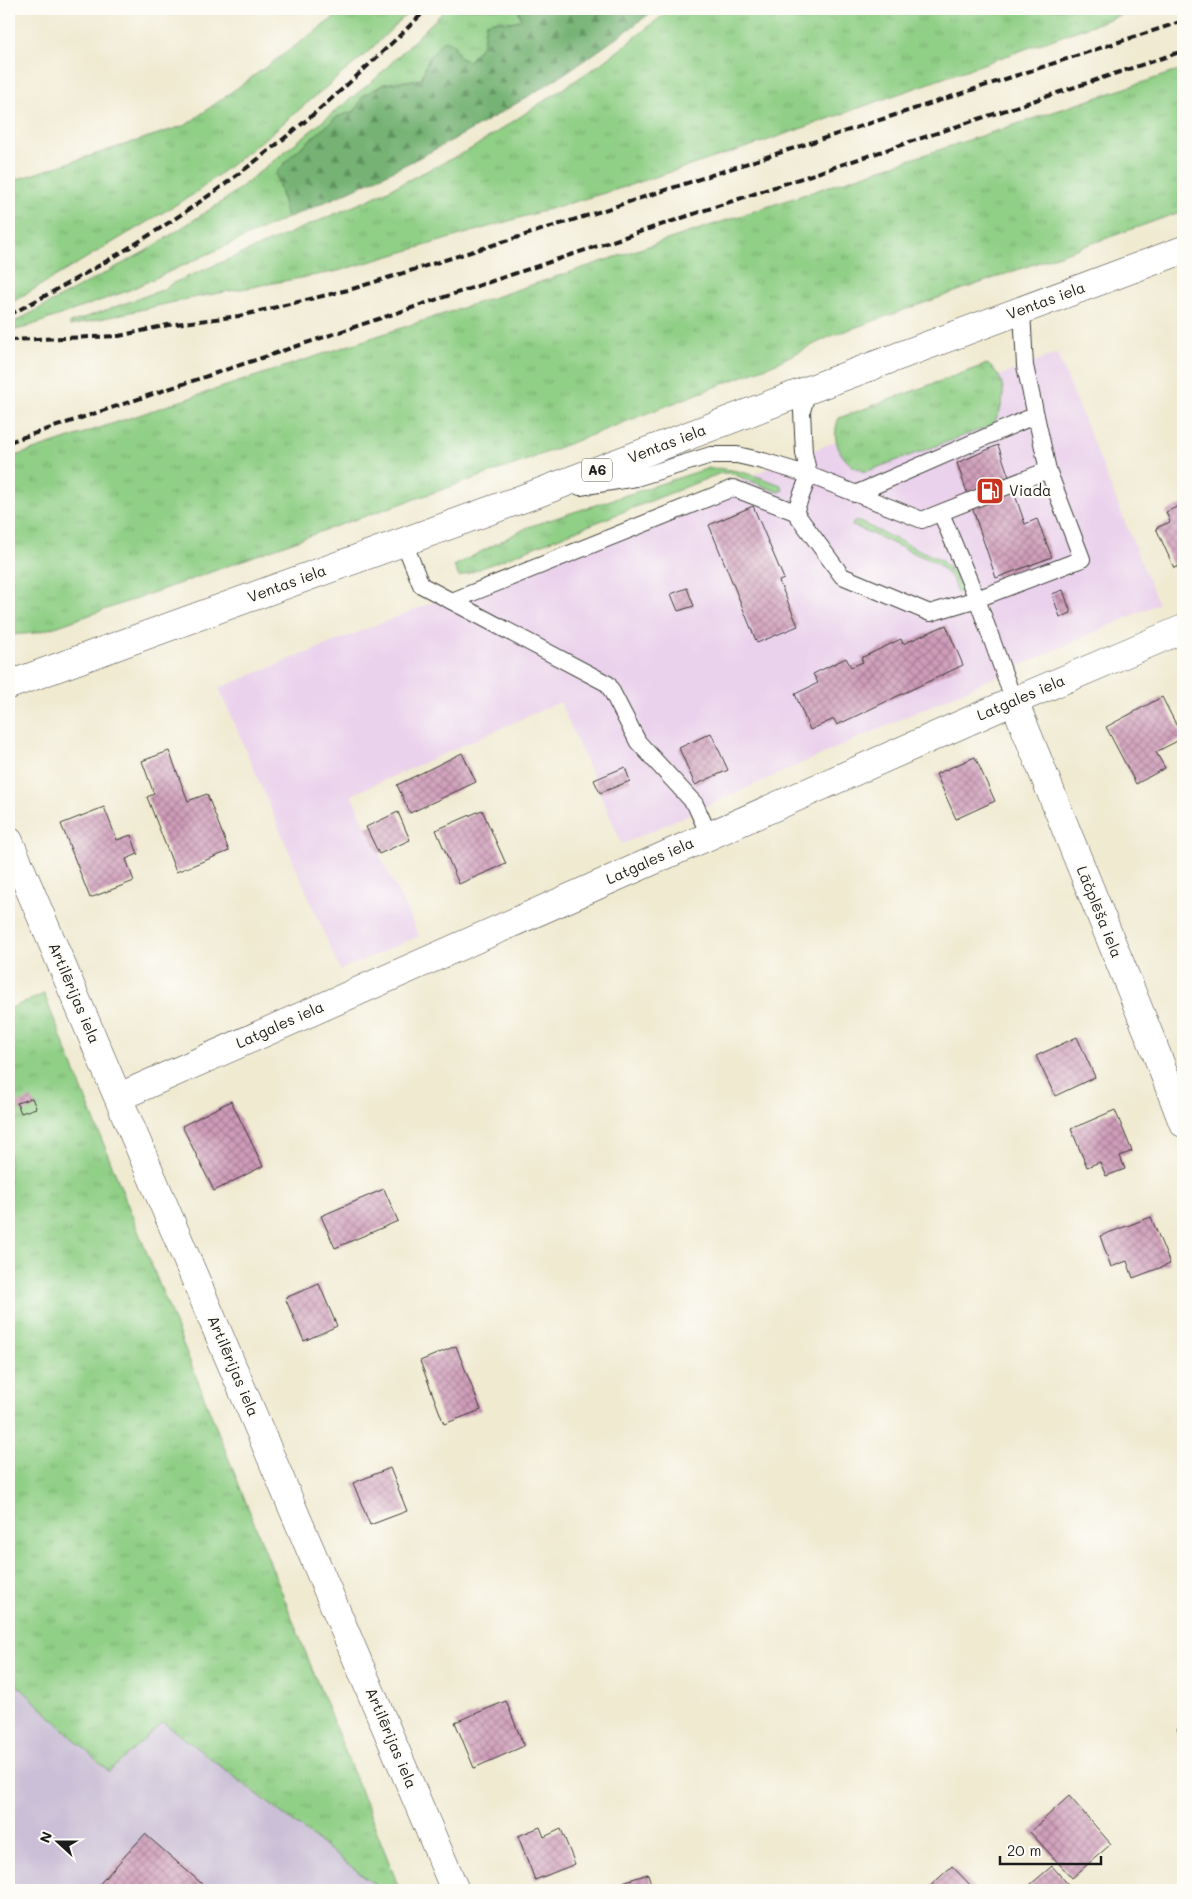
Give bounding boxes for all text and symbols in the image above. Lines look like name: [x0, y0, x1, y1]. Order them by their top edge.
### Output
street label: Ventas iela: [1004, 277, 1088, 324]
street label: Ventas iela: [625, 419, 709, 467]
road number: A6: [582, 458, 612, 482]
fuel station icon: Viada: [975, 476, 1005, 506]
place label: Viada: [1009, 480, 1051, 500]
street label: Ventas iela: [245, 560, 329, 607]
street label: Latgales iela: [973, 670, 1068, 725]
street label: Latgales iela: [603, 832, 697, 888]
street label: Lāčplēša iela: [1072, 863, 1127, 960]
street label: Artilērijas iela: [45, 939, 105, 1046]
street label: Latgales iela: [233, 996, 327, 1052]
street label: Artilērijas iela: [204, 1312, 264, 1419]
street label: Artilērijas iela: [362, 1684, 422, 1791]
north arrow: [32, 1816, 82, 1866]
text: N: [35, 1829, 56, 1846]
scale bar: [1000, 1834, 1101, 1866]
text: 20 m: [1007, 1840, 1041, 1860]

